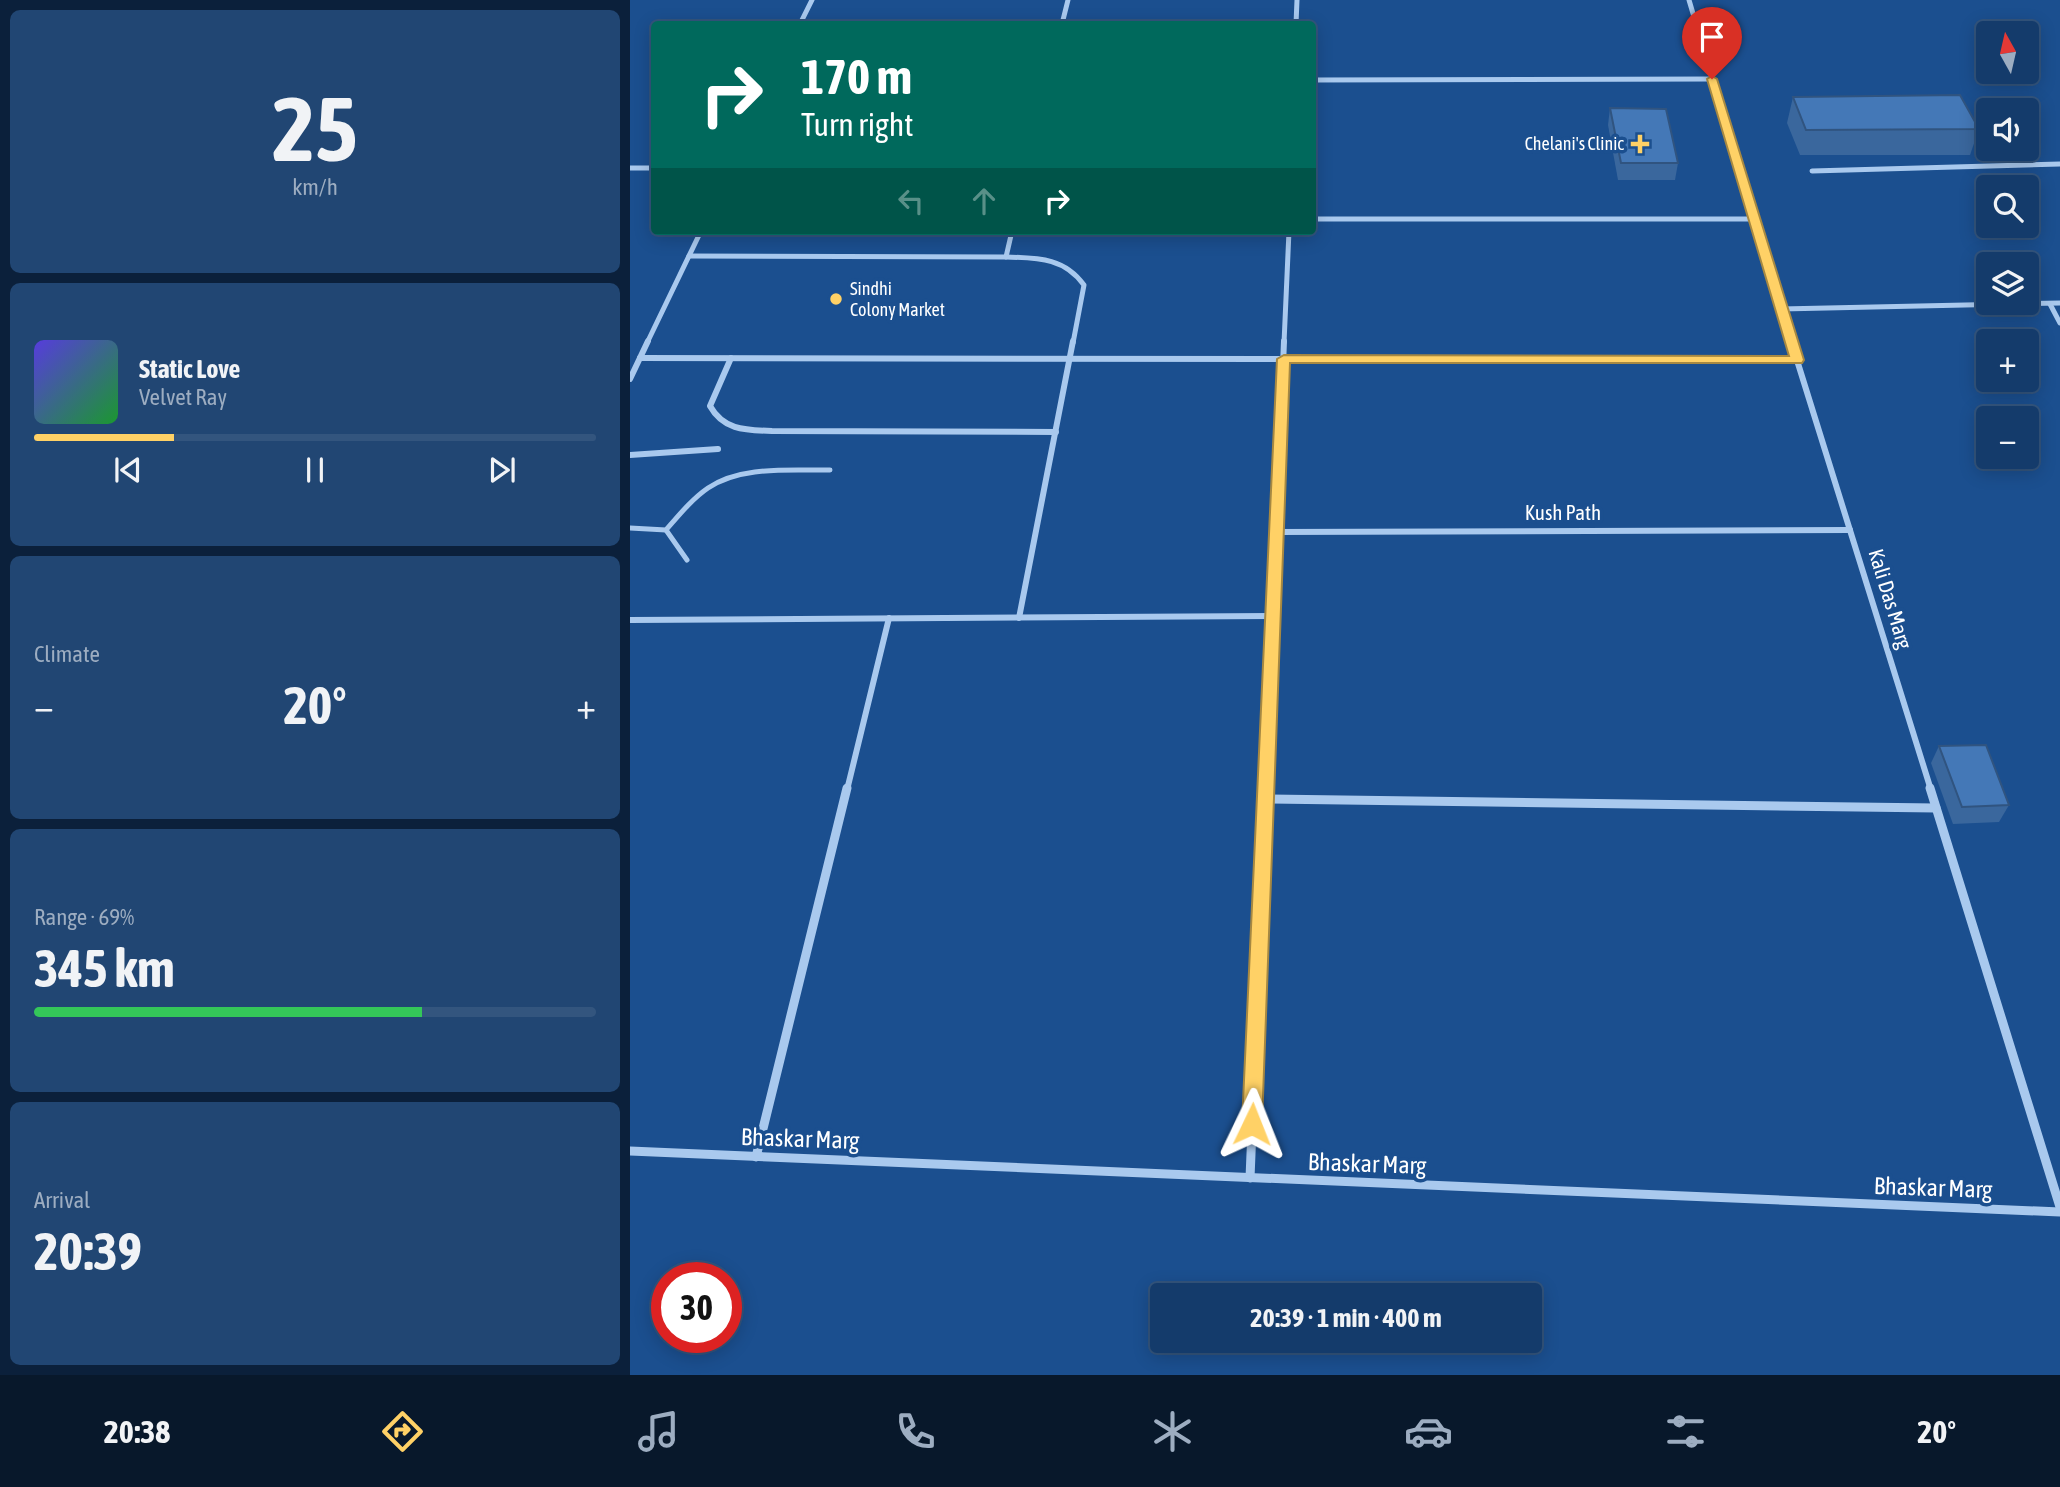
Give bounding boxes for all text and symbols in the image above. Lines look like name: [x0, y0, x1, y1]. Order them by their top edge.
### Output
pin: [1682, 7, 1742, 79]
icon: arrive: [1693, 18, 1731, 56]
north arrow: [1976, 21, 2039, 84]
map controls: [1976, 21, 2039, 469]
text: 170 m: [801, 48, 912, 104]
icon: right: [686, 49, 777, 140]
text: 25: [272, 76, 358, 180]
button: sound: [1976, 98, 2039, 161]
text: Turn right: [801, 106, 914, 143]
place label: Chelani's Clinic: [1525, 133, 1624, 154]
marker: Chelani's Clinic: [1630, 134, 1650, 154]
text: km/h: [292, 174, 338, 200]
button: search: [1976, 175, 2039, 238]
icon: left: [892, 182, 930, 220]
icon: ahead: [965, 182, 1003, 220]
icon: right: [1038, 182, 1076, 220]
button: layers: [1976, 252, 2039, 315]
place label: Sindhi Colony Market: [850, 278, 945, 320]
marker: Sindhi Colony Market: [828, 291, 844, 307]
button: +: [1976, 329, 2039, 392]
text: Static Love: [139, 354, 240, 384]
text: Velvet Ray: [139, 384, 227, 410]
button: −: [1976, 406, 2039, 469]
icon: previous: [109, 451, 147, 489]
icon: pause: [296, 451, 334, 489]
icon: next: [483, 451, 521, 489]
street label: Kush Path: [1525, 500, 1601, 524]
street label: Kali Das Marg: [1864, 546, 1918, 652]
text: Climate: [34, 641, 100, 667]
text: 20°: [283, 675, 347, 735]
text: −: [34, 684, 54, 727]
text: +: [576, 684, 596, 727]
text: Range · 69%: [34, 904, 134, 930]
text: 345 km: [34, 938, 175, 998]
position arrow: [1215, 1087, 1289, 1161]
street label: Bhaskar Marg: [740, 1123, 860, 1154]
street label: Bhaskar Marg: [1307, 1148, 1427, 1179]
street label: Bhaskar Marg: [1873, 1172, 1993, 1203]
text: Arrival: [34, 1187, 90, 1213]
text: 20:39: [34, 1221, 142, 1281]
speed limit sign: 30: [651, 1262, 742, 1353]
text: 20:39 · 1 min · 400 m: [1250, 1303, 1442, 1333]
icon: directions: [378, 1407, 427, 1456]
icon: music: [634, 1407, 683, 1456]
icon: phone: [891, 1407, 940, 1456]
icon: climate: [1148, 1407, 1197, 1456]
icon: car: [1404, 1407, 1453, 1456]
icon: filters: [1661, 1407, 1710, 1456]
text: 20:38: [104, 1413, 170, 1450]
text: 20°: [1917, 1413, 1956, 1450]

